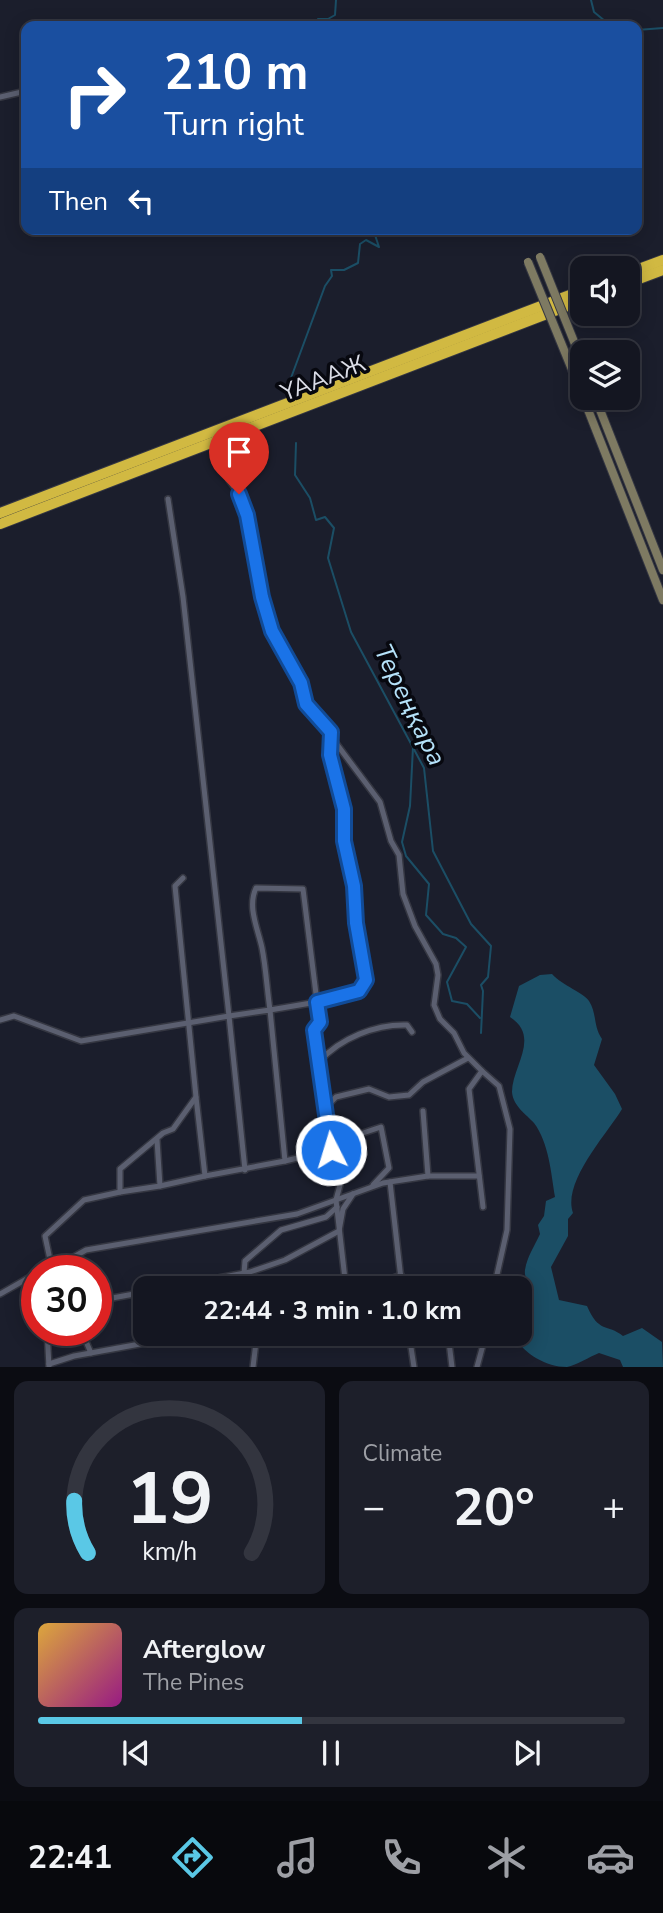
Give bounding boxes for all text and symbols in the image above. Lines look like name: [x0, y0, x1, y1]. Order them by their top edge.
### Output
text: 210 m: [164, 39, 308, 106]
icon: right: [49, 49, 140, 140]
text: Turn right: [164, 103, 304, 146]
icon: left: [122, 182, 160, 220]
text: Then: [49, 184, 108, 219]
map controls: [570, 256, 640, 410]
button: sound: [570, 256, 640, 326]
button: layers: [570, 340, 640, 410]
street label: ҮАААЖ: [275, 347, 370, 409]
pin: [209, 422, 269, 494]
icon: arrive: [220, 433, 258, 471]
water label: Тереңқара: [366, 638, 454, 772]
position arrow: [294, 1113, 368, 1187]
speed limit sign: 30: [21, 1255, 112, 1346]
text: 22:44 · 3 min · 1.0 km: [203, 1293, 462, 1328]
text: Climate: [363, 1438, 442, 1469]
text: 19: [126, 1450, 213, 1550]
text: 20°: [453, 1472, 535, 1543]
text: −: [363, 1482, 385, 1533]
text: +: [602, 1482, 625, 1533]
text: km/h: [142, 1535, 197, 1569]
text: Afterglow: [143, 1632, 266, 1667]
text: The Pines: [143, 1667, 244, 1698]
icon: previous: [117, 1734, 155, 1772]
icon: pause: [312, 1734, 350, 1772]
icon: next: [508, 1734, 546, 1772]
icon: directions: [168, 1833, 217, 1882]
icon: music: [273, 1833, 322, 1882]
icon: phone: [377, 1833, 426, 1882]
icon: climate: [482, 1833, 531, 1882]
icon: car: [586, 1833, 635, 1882]
text: 22:41: [28, 1836, 113, 1879]

